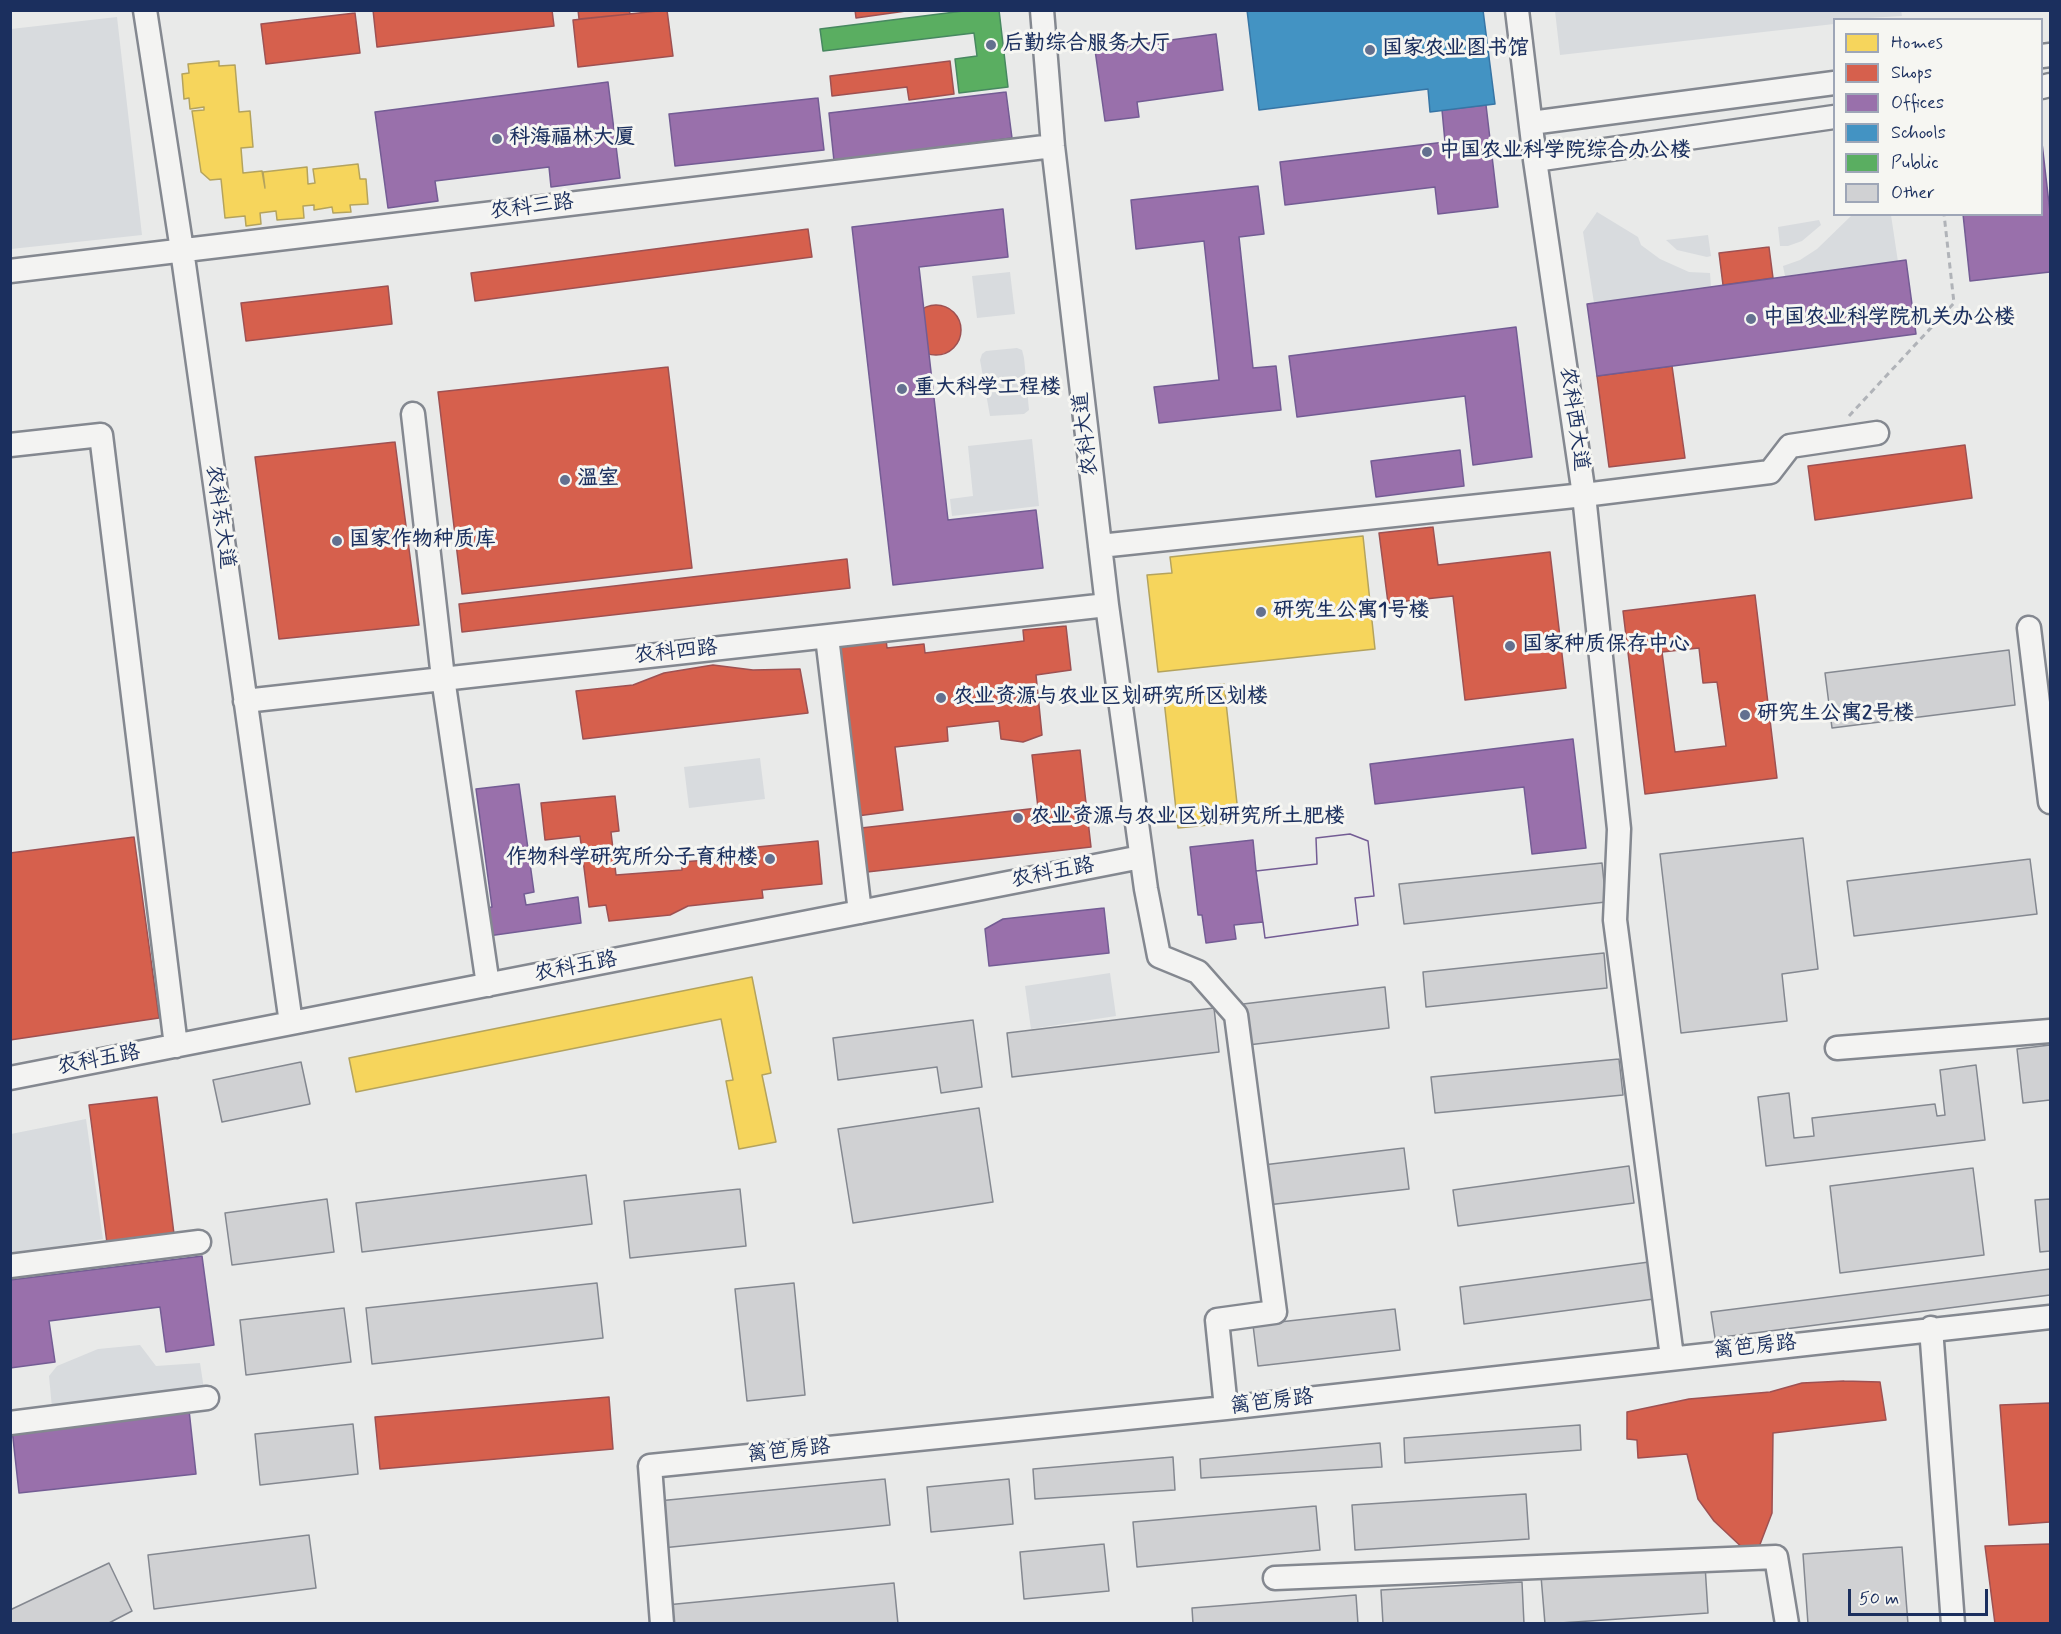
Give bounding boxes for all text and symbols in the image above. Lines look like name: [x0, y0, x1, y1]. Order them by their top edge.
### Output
legend: [1833, 18, 2043, 216]
text: Homes: [1891, 31, 1943, 55]
place label: 后勤综合服务大厅: [1003, 32, 1171, 58]
place label: 国家农业图书馆: [1382, 37, 1529, 63]
marker: 后勤综合服务大厅: [984, 38, 998, 52]
marker: 国家农业图书馆: [1363, 43, 1377, 57]
text: Shops: [1891, 61, 1932, 85]
text: Offices: [1891, 91, 1944, 115]
text: Schools: [1891, 121, 1946, 145]
place label: 科海福林大厦: [509, 126, 635, 152]
marker: 科海福林大厦: [490, 132, 504, 146]
place label: 中国农业科学院综合办公楼: [1439, 139, 1691, 165]
marker: 中国农业科学院综合办公楼: [1420, 145, 1434, 159]
text: Public: [1891, 151, 1939, 175]
text: Other: [1891, 181, 1935, 205]
street label: 农科三路: [489, 190, 575, 226]
place label: 中国农业科学院机关办公楼: [1763, 306, 2015, 332]
marker: 中国农业科学院机关办公楼: [1744, 312, 1758, 326]
street label: 农科西大道: [1553, 365, 1593, 473]
place label: 重大科学工程楼: [914, 376, 1061, 402]
marker: 重大科学工程楼: [895, 382, 909, 396]
street label: 农科大道: [1069, 391, 1105, 477]
street label: 农科东大道: [199, 463, 239, 571]
place label: 温室: [577, 467, 619, 493]
marker: 温室: [558, 473, 572, 487]
place label: 国家作物种质库: [349, 528, 496, 554]
marker: 国家作物种质库: [330, 534, 344, 548]
place label: 研究生公寓1号楼: [1273, 599, 1429, 625]
marker: 研究生公寓1号楼: [1254, 605, 1268, 619]
place label: 国家种质保存中心: [1522, 633, 1690, 659]
street label: 农科四路: [633, 636, 719, 670]
marker: 国家种质保存中心: [1503, 639, 1517, 653]
place label: 农业资源与农业区划研究所区划楼: [953, 685, 1268, 711]
marker: 农业资源与农业区划研究所区划楼: [934, 691, 948, 705]
place label: 研究生公寓2号楼: [1757, 702, 1914, 728]
marker: 研究生公寓2号楼: [1738, 708, 1752, 722]
place label: 农业资源与农业区划研究所土肥楼: [1030, 805, 1345, 831]
marker: 农业资源与农业区划研究所土肥楼: [1011, 811, 1025, 825]
place label: 作物科学研究所分子育种楼: [506, 846, 758, 872]
marker: 作物科学研究所分子育种楼: [763, 852, 777, 866]
street label: 农科五路: [1009, 854, 1097, 894]
street label: 农科五路: [532, 948, 620, 988]
street label: 农科五路: [55, 1041, 143, 1081]
street label: 篱笆房路: [1712, 1331, 1798, 1365]
street label: 篱笆房路: [1229, 1385, 1315, 1421]
street label: 篱笆房路: [746, 1435, 832, 1469]
scale bar: [1851, 1577, 1990, 1615]
text: 50 m: [1859, 1587, 1899, 1611]

